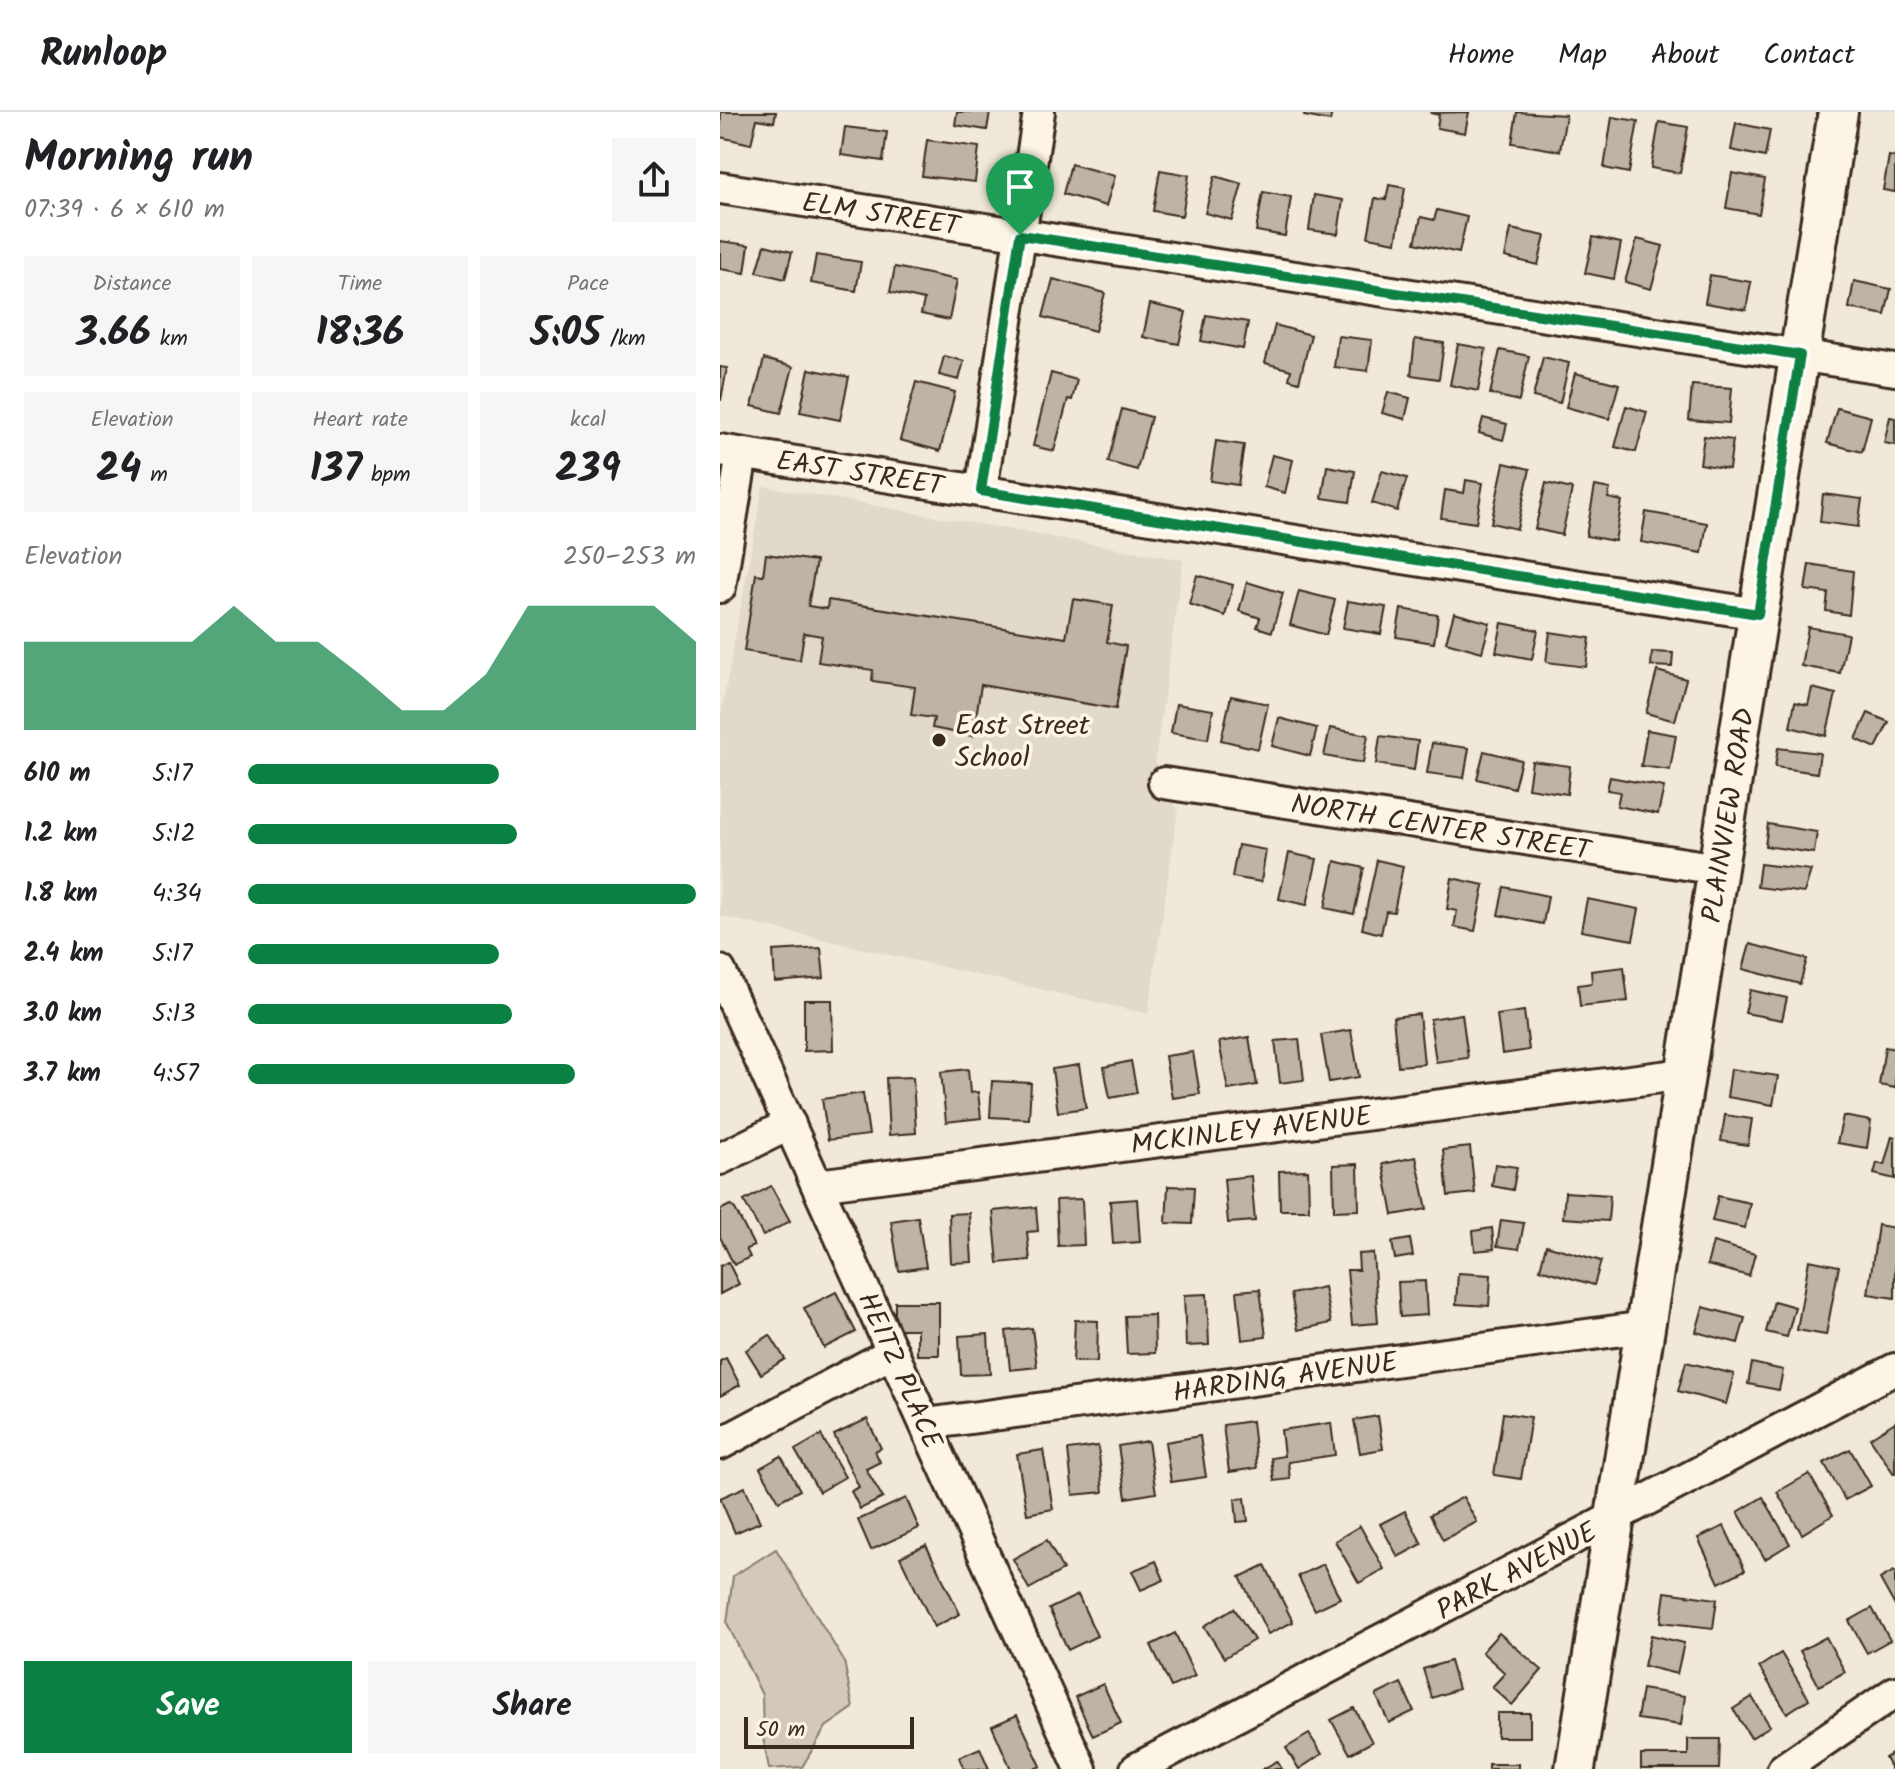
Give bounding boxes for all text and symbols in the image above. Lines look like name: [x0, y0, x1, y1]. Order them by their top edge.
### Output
text: Runloop: [40, 25, 168, 85]
text: Home: [1448, 33, 1514, 78]
text: Map: [1558, 33, 1607, 78]
text: About: [1651, 33, 1719, 78]
text: Contact: [1763, 33, 1855, 78]
text: Morning run: [24, 124, 253, 194]
button: share: [612, 138, 696, 222]
pin: [986, 153, 1054, 235]
icon: arrive: [998, 165, 1042, 209]
street label: ELM STREET: [799, 181, 965, 250]
text: 07:39 · 6 × 610 m: [24, 189, 225, 231]
text: Distance: [92, 267, 172, 302]
text: Time: [338, 267, 382, 302]
text: Pace: [567, 267, 609, 302]
text: 3.66: [76, 302, 151, 366]
text: 18:36: [315, 302, 405, 366]
text: 5:05: [530, 302, 601, 366]
text: km: [151, 322, 188, 357]
text: /km: [601, 322, 646, 357]
text: Elevation: [90, 403, 174, 438]
text: Heart rate: [312, 403, 408, 438]
text: kcal: [570, 403, 606, 438]
text: 24: [96, 438, 141, 502]
text: 137: [309, 438, 362, 502]
text: 239: [555, 438, 621, 502]
street label: EAST STREET: [773, 439, 948, 510]
text: m: [141, 458, 168, 493]
text: bpm: [362, 458, 411, 493]
text: Elevation: [24, 536, 122, 578]
text: 250–253 m: [563, 536, 696, 578]
place label: East Street School: [955, 704, 1091, 781]
street label: PLAINVIEW ROAD: [1690, 705, 1769, 926]
marker: East Street School: [930, 731, 948, 749]
text: 610 m: [24, 753, 91, 795]
text: 5:17: [152, 753, 193, 795]
street label: NORTH CENTER STREET: [1288, 783, 1595, 875]
text: 1.2 km: [24, 813, 97, 855]
text: 5:12: [152, 813, 196, 855]
text: 1.8 km: [24, 873, 97, 915]
text: 4:34: [152, 873, 202, 915]
text: 2.4 km: [24, 933, 104, 975]
text: 5:17: [152, 933, 193, 975]
text: 3.0 km: [24, 993, 102, 1035]
text: 5:13: [152, 993, 195, 1035]
text: 3.7 km: [24, 1053, 101, 1095]
text: 4:57: [152, 1053, 199, 1095]
street label: MCKINLEY AVENUE: [1128, 1094, 1375, 1169]
street label: HEITZ PLACE: [844, 1285, 954, 1457]
street label: HARDING AVENUE: [1170, 1340, 1401, 1417]
street label: PARK AVENUE: [1429, 1511, 1606, 1634]
button: Save: [24, 1661, 352, 1753]
button: Share: [368, 1661, 696, 1753]
scale bar: [744, 1713, 914, 1749]
text: 50 m: [756, 1713, 805, 1748]

